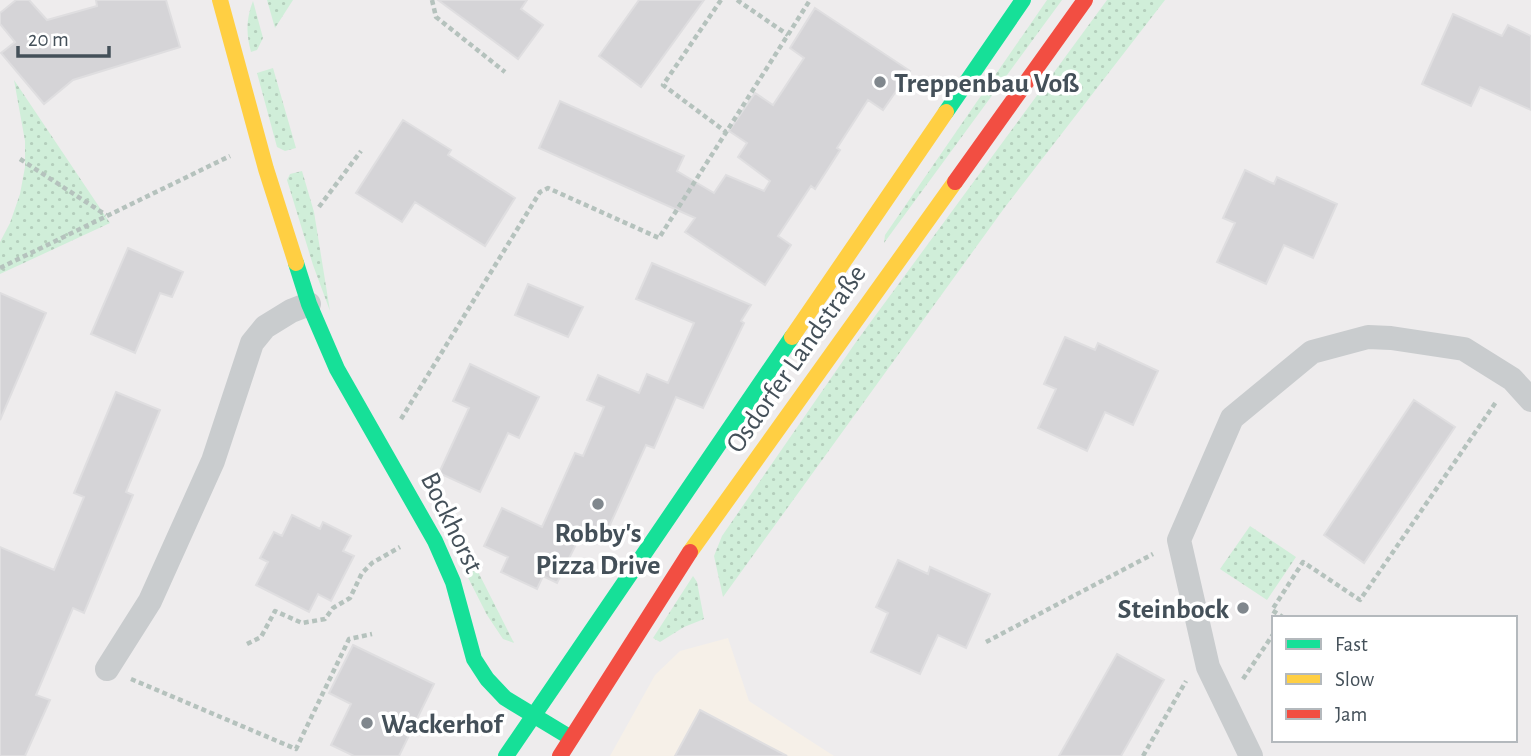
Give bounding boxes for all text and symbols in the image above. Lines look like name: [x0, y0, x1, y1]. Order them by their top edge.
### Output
scale bar: [18, 14, 108, 58]
text: 20 m: [28, 29, 69, 50]
place label: Treppenbau Voß: [894, 70, 1079, 98]
marker: Treppenbau Voß: [872, 74, 888, 90]
street label: Osdorfer Landstraße: [721, 260, 872, 458]
street label: Bockhorst: [415, 468, 488, 578]
marker: Robby's Pizza Drive: [590, 496, 606, 512]
place label: Robby's Pizza Drive: [536, 520, 660, 580]
place label: Steinbock: [1117, 596, 1229, 624]
marker: Steinbock: [1235, 600, 1251, 616]
legend: [1272, 616, 1517, 742]
text: Fast: [1335, 634, 1368, 655]
text: Slow: [1335, 669, 1374, 690]
text: Jam: [1335, 704, 1367, 725]
place label: Wackerhof: [381, 711, 504, 739]
marker: Wackerhof: [359, 715, 375, 731]

